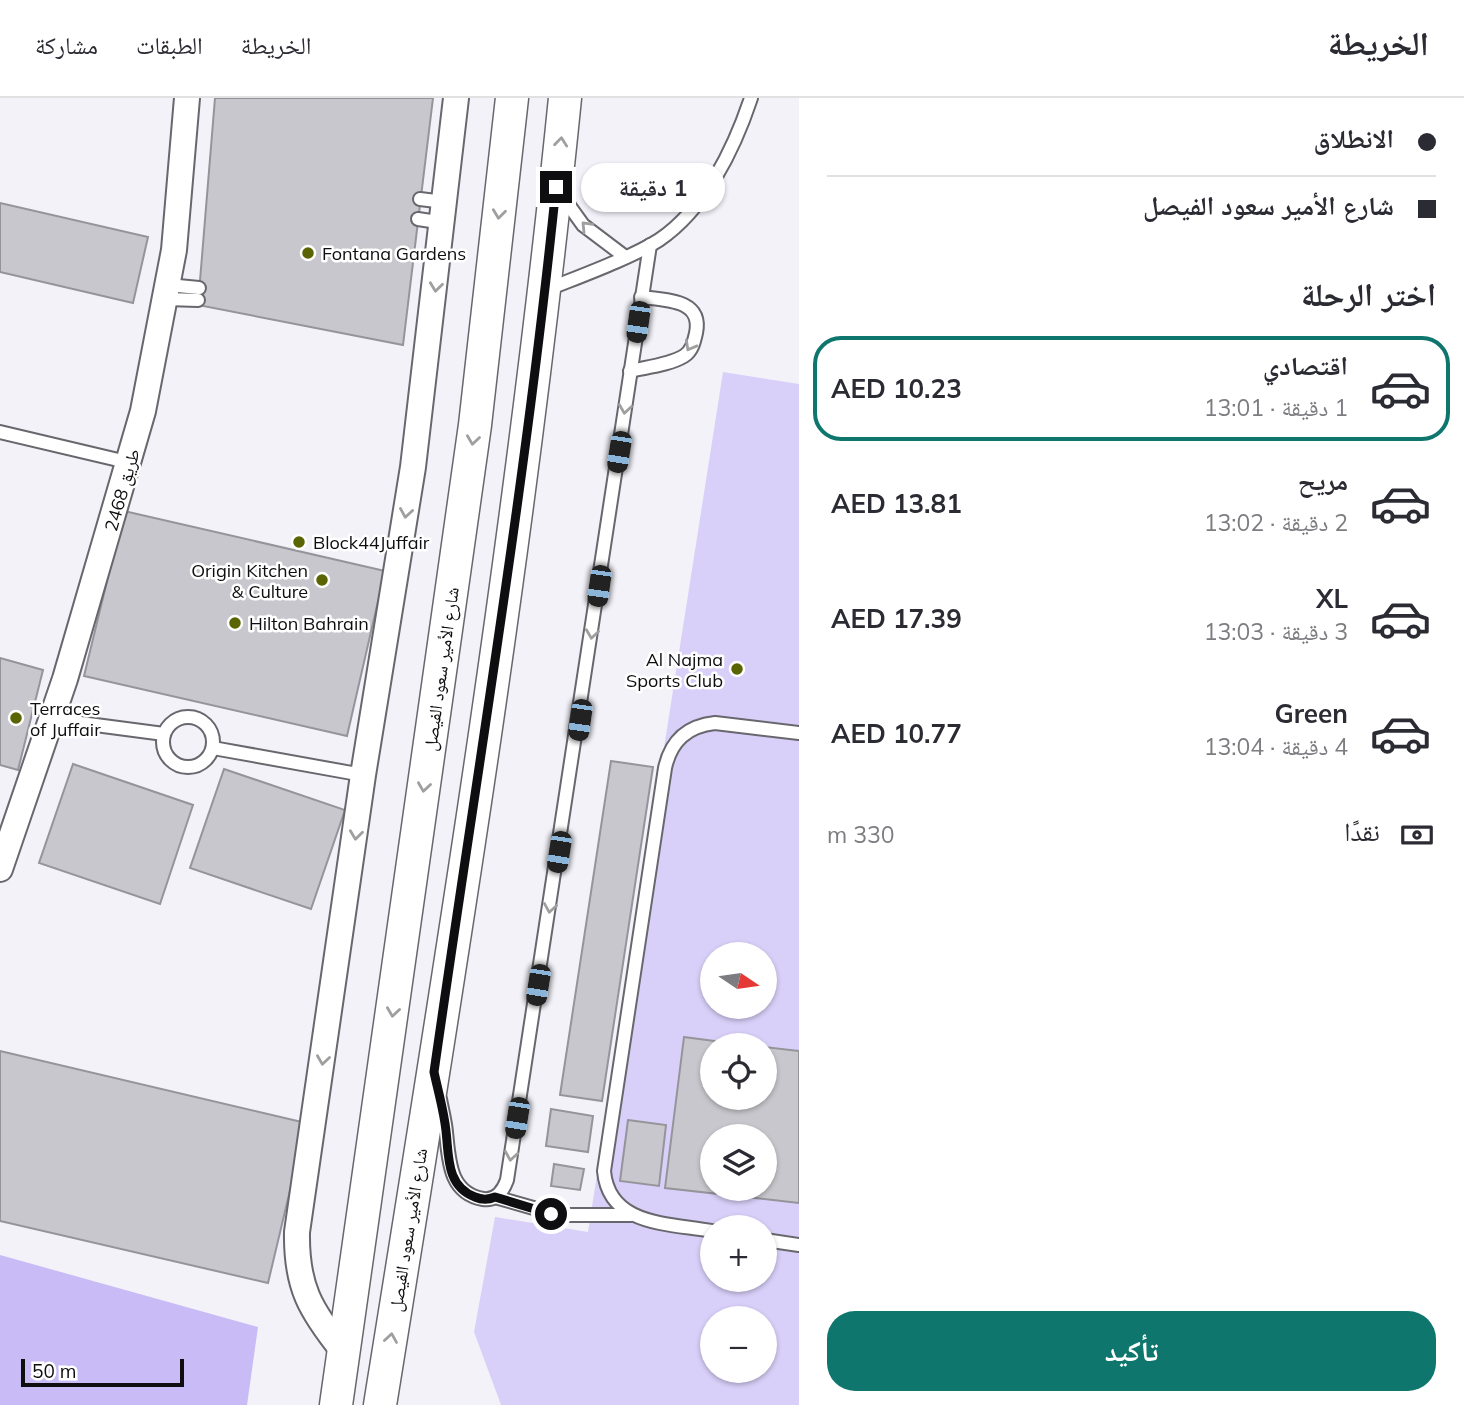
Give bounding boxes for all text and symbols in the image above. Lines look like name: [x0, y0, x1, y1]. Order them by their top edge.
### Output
text: الخريطة: [1328, 22, 1429, 63]
text: مشاركة: [35, 30, 98, 60]
text: الطبقات: [136, 30, 203, 60]
text: الخريطة: [241, 30, 311, 60]
text: الانطلاق: [1314, 122, 1394, 155]
one-way arrow: [553, 136, 568, 148]
callout: 1 دقيقة: [580, 162, 724, 212]
route end: [540, 171, 572, 203]
text: 1 دقيقة: [619, 173, 687, 202]
text: شارع الأمير سعود الفيصل: [1143, 189, 1394, 222]
one-way arrow: [492, 209, 507, 220]
one-way arrow: [582, 221, 594, 234]
place label: Fontana Gardens: [322, 242, 466, 265]
marker: Fontana Gardens: [300, 245, 316, 261]
text: اختر الرحلة: [1301, 274, 1436, 314]
one-way arrow: [428, 282, 443, 293]
car: [625, 300, 652, 344]
one-way arrow: [684, 339, 698, 351]
text: اقتصادي: [1263, 349, 1348, 382]
icon: car: [1369, 357, 1432, 420]
text: AED 10.23: [831, 372, 962, 405]
text: 1 دقيقة · 13:01: [1204, 393, 1348, 422]
one-way arrow: [618, 403, 633, 415]
car: [606, 430, 633, 474]
one-way arrow: [465, 435, 480, 446]
street label: طريق 2468: [99, 446, 145, 534]
text: مريح: [1298, 464, 1348, 497]
icon: car: [1369, 472, 1432, 535]
text: AED 13.81: [831, 487, 962, 520]
one-way arrow: [399, 507, 414, 519]
text: 2 دقيقة · 13:02: [1204, 508, 1348, 537]
place label: Block44Juffair: [313, 531, 430, 554]
marker: Block44Juffair: [291, 534, 307, 550]
place label: Origin Kitchen & Culture: [191, 559, 308, 603]
car: [586, 564, 613, 608]
marker: Origin Kitchen & Culture: [314, 572, 330, 588]
text: XL: [1316, 582, 1348, 615]
street label: شارع الأمير سعود الفيصل: [418, 586, 464, 752]
icon: car: [1369, 587, 1432, 650]
text: AED 17.39: [831, 602, 962, 635]
place label: Hilton Bahrain: [249, 612, 369, 635]
marker: Hilton Bahrain: [227, 615, 243, 631]
text: 3 دقيقة · 13:03: [1204, 617, 1348, 646]
one-way arrow: [585, 628, 600, 640]
place label: Al Najma Sports Club: [626, 648, 723, 692]
marker: Al Najma Sports Club: [729, 661, 745, 677]
place label: Terraces of Juffair: [30, 697, 101, 741]
text: Green: [1275, 697, 1348, 730]
car: [567, 698, 594, 742]
icon: car: [1369, 702, 1432, 765]
marker: Terraces of Juffair: [8, 710, 24, 726]
text: AED 10.77: [831, 717, 962, 750]
text: 4 دقيقة · 13:04: [1204, 732, 1348, 761]
one-way arrow: [417, 781, 432, 793]
text: نقدًا: [1344, 815, 1380, 848]
icon: cash: [1398, 816, 1436, 854]
text: 330 m: [827, 820, 895, 849]
one-way arrow: [349, 829, 364, 840]
car: [546, 830, 573, 874]
one-way arrow: [543, 902, 558, 913]
north arrow: [700, 942, 777, 1018]
map controls: [700, 942, 777, 1383]
car: [525, 963, 552, 1007]
one-way arrow: [385, 1006, 400, 1018]
button: locate: [700, 1033, 777, 1110]
one-way arrow: [316, 1054, 331, 1066]
car: [504, 1096, 531, 1140]
button: layers: [700, 1124, 777, 1201]
street label: شارع الأمير سعود الفيصل: [384, 1147, 432, 1313]
one-way arrow: [504, 1151, 519, 1162]
route start: [535, 1198, 567, 1230]
button: +: [700, 1215, 777, 1292]
button: −: [700, 1306, 777, 1383]
button: تأكيد: [827, 1311, 1436, 1391]
one-way arrow: [383, 1332, 398, 1344]
scale bar: [21, 1356, 184, 1388]
text: 50 m: [32, 1359, 76, 1383]

